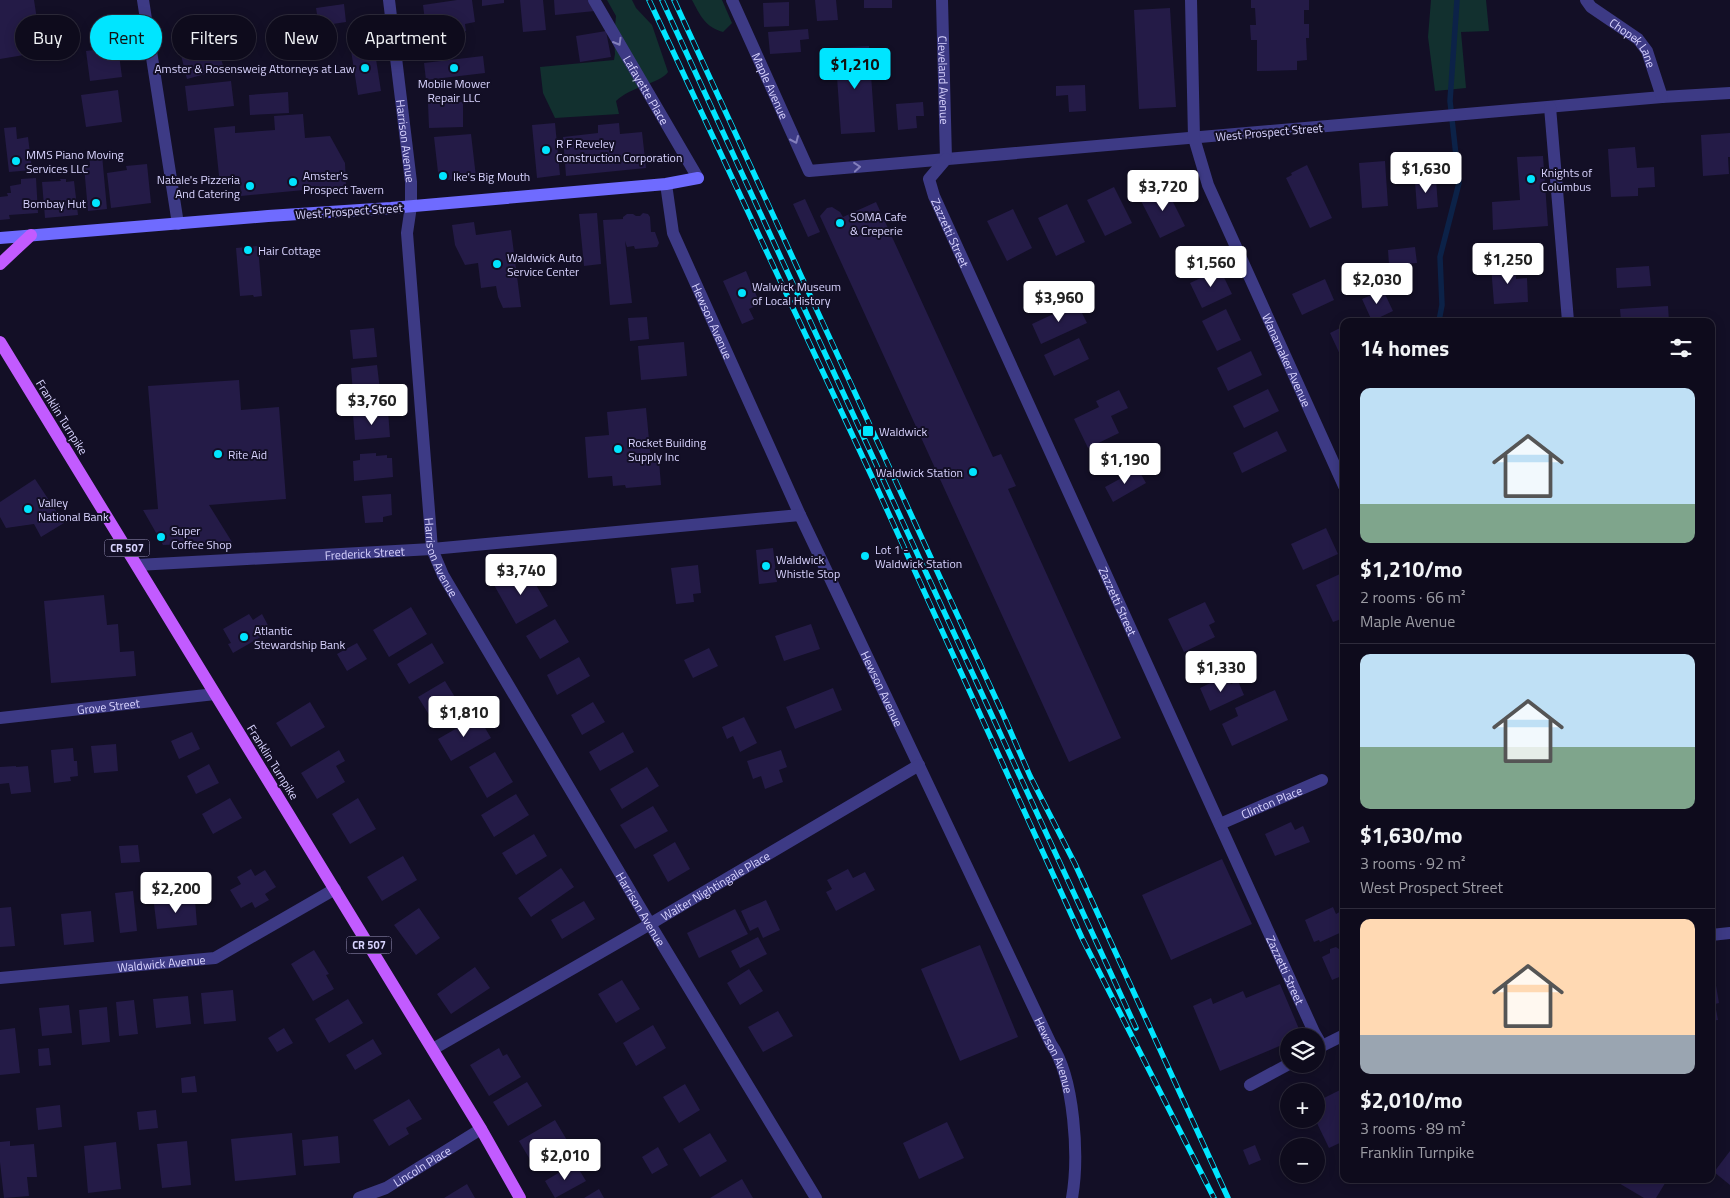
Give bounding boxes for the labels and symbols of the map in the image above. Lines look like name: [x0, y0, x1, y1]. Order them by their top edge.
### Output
street label: Chopek Lane: [1606, 13, 1661, 70]
street label: Cleveland Avenue: [933, 35, 955, 125]
one-way arrow: [612, 37, 622, 46]
pin: $1,210: [814, 48, 896, 90]
street label: Maple Avenue: [747, 49, 794, 122]
street label: Lafayette Place: [619, 51, 674, 128]
place label: Amster & Rosensweig Attorneys at Law: [154, 59, 355, 78]
marker: Amster & Rosensweig Attorneys at Law: [359, 62, 371, 74]
marker: Mobile Mower Repair LLC: [448, 62, 460, 74]
place label: Mobile Mower Repair LLC: [418, 74, 490, 107]
street label: Harrison Avenue: [392, 98, 420, 184]
street label: West Prospect Street: [1215, 118, 1324, 146]
place label: R F Reveley Construction Corporation: [556, 134, 682, 167]
one-way arrow: [788, 135, 799, 144]
marker: R F Reveley Construction Corporation: [540, 144, 552, 156]
place label: MMS Piano Moving Services LLC: [26, 145, 124, 178]
pin: $1,630: [1385, 152, 1467, 194]
marker: MMS Piano Moving Services LLC: [10, 155, 22, 167]
one-way arrow: [854, 162, 862, 173]
place label: Knights of Columbus: [1541, 163, 1592, 196]
place label: Amster's Prospect Tavern: [303, 166, 384, 199]
place label: Ike's Big Mouth: [453, 167, 530, 186]
place label: Natale's Pizzeria And Catering: [157, 170, 240, 203]
marker: Ike's Big Mouth: [437, 170, 449, 182]
pin: $3,720: [1122, 170, 1204, 212]
marker: Knights of Columbus: [1525, 173, 1537, 185]
marker: Amster's Prospect Tavern: [287, 176, 299, 188]
marker: Natale's Pizzeria And Catering: [244, 180, 256, 192]
place label: Bombay Hut: [23, 194, 87, 213]
street label: Zazzetti Street: [927, 195, 975, 271]
marker: Bombay Hut: [90, 197, 102, 209]
street label: West Prospect Street: [295, 198, 404, 224]
place label: SOMA Cafe & Creperie: [850, 207, 907, 240]
marker: SOMA Cafe & Creperie: [834, 217, 846, 229]
place label: Hair Cottage: [258, 241, 321, 260]
pin: $1,250: [1467, 242, 1549, 285]
marker: Hair Cottage: [242, 244, 254, 256]
pin: $1,560: [1170, 246, 1252, 288]
place label: Waldwick Auto Service Center: [507, 248, 582, 281]
marker: Waldwick Auto Service Center: [491, 258, 503, 270]
pin: $2,030: [1336, 262, 1418, 305]
place label: Walwick Museum of Local History: [752, 277, 841, 310]
street label: Hewson Avenue: [687, 280, 738, 362]
pin: $3,960: [1018, 280, 1100, 323]
marker: Walwick Museum of Local History: [736, 287, 748, 299]
street label: Wanamaker Avenue: [1258, 310, 1316, 410]
street label: Franklin Turnpike: [31, 376, 93, 458]
pin: $3,760: [331, 384, 413, 426]
place label: Waldwick: [879, 422, 928, 441]
marker: Waldwick: [861, 424, 875, 438]
place label: Rocket Building Supply Inc: [628, 433, 706, 466]
pin: $1,190: [1084, 442, 1166, 485]
marker: Rocket Building Supply Inc: [612, 443, 624, 455]
place label: Rite Aid: [228, 445, 267, 464]
marker: Rite Aid: [212, 448, 224, 460]
place label: Waldwick Station: [876, 463, 963, 482]
marker: Waldwick Station: [967, 466, 979, 478]
place label: Valley National Bank: [38, 493, 109, 526]
marker: Valley National Bank: [22, 503, 34, 515]
street label: Harrison Avenue: [420, 517, 463, 600]
place label: Super Coffee Shop: [171, 521, 232, 554]
marker: Super Coffee Shop: [155, 531, 167, 543]
road number: CR 507: [104, 540, 150, 556]
place label: Lot 1 - Waldwick Station: [875, 540, 962, 573]
street label: Frederick Street: [324, 541, 406, 564]
place label: Waldwick Whistle Stop: [776, 550, 840, 583]
marker: Lot 1 - Waldwick Station: [859, 550, 871, 562]
pin: $3,740: [480, 554, 562, 596]
marker: Waldwick Whistle Stop: [760, 560, 772, 572]
street label: Zazzetti Street: [1094, 563, 1142, 640]
place label: Atlantic Stewardship Bank: [254, 621, 346, 654]
marker: Atlantic Stewardship Bank: [238, 631, 250, 643]
street label: Hewson Avenue: [856, 648, 909, 730]
pin: $1,330: [1180, 650, 1262, 693]
street label: Grove Street: [76, 693, 141, 719]
pin: $1,810: [423, 696, 505, 738]
street label: Franklin Turnpike: [242, 721, 304, 803]
street label: Clinton Place: [1238, 780, 1305, 823]
street label: Walter Nightingale Place: [657, 846, 773, 925]
street label: Harrison Avenue: [612, 868, 671, 950]
pin: $2,200: [135, 872, 217, 914]
street label: Zazzetti Street: [1262, 932, 1310, 1008]
road number: CR 507: [346, 936, 392, 954]
street label: Waldwick Avenue: [116, 949, 206, 977]
street label: Hewson Avenue: [1030, 1014, 1079, 1095]
pin: $2,010: [524, 1138, 606, 1181]
street label: Lincoln Place: [389, 1140, 455, 1191]

